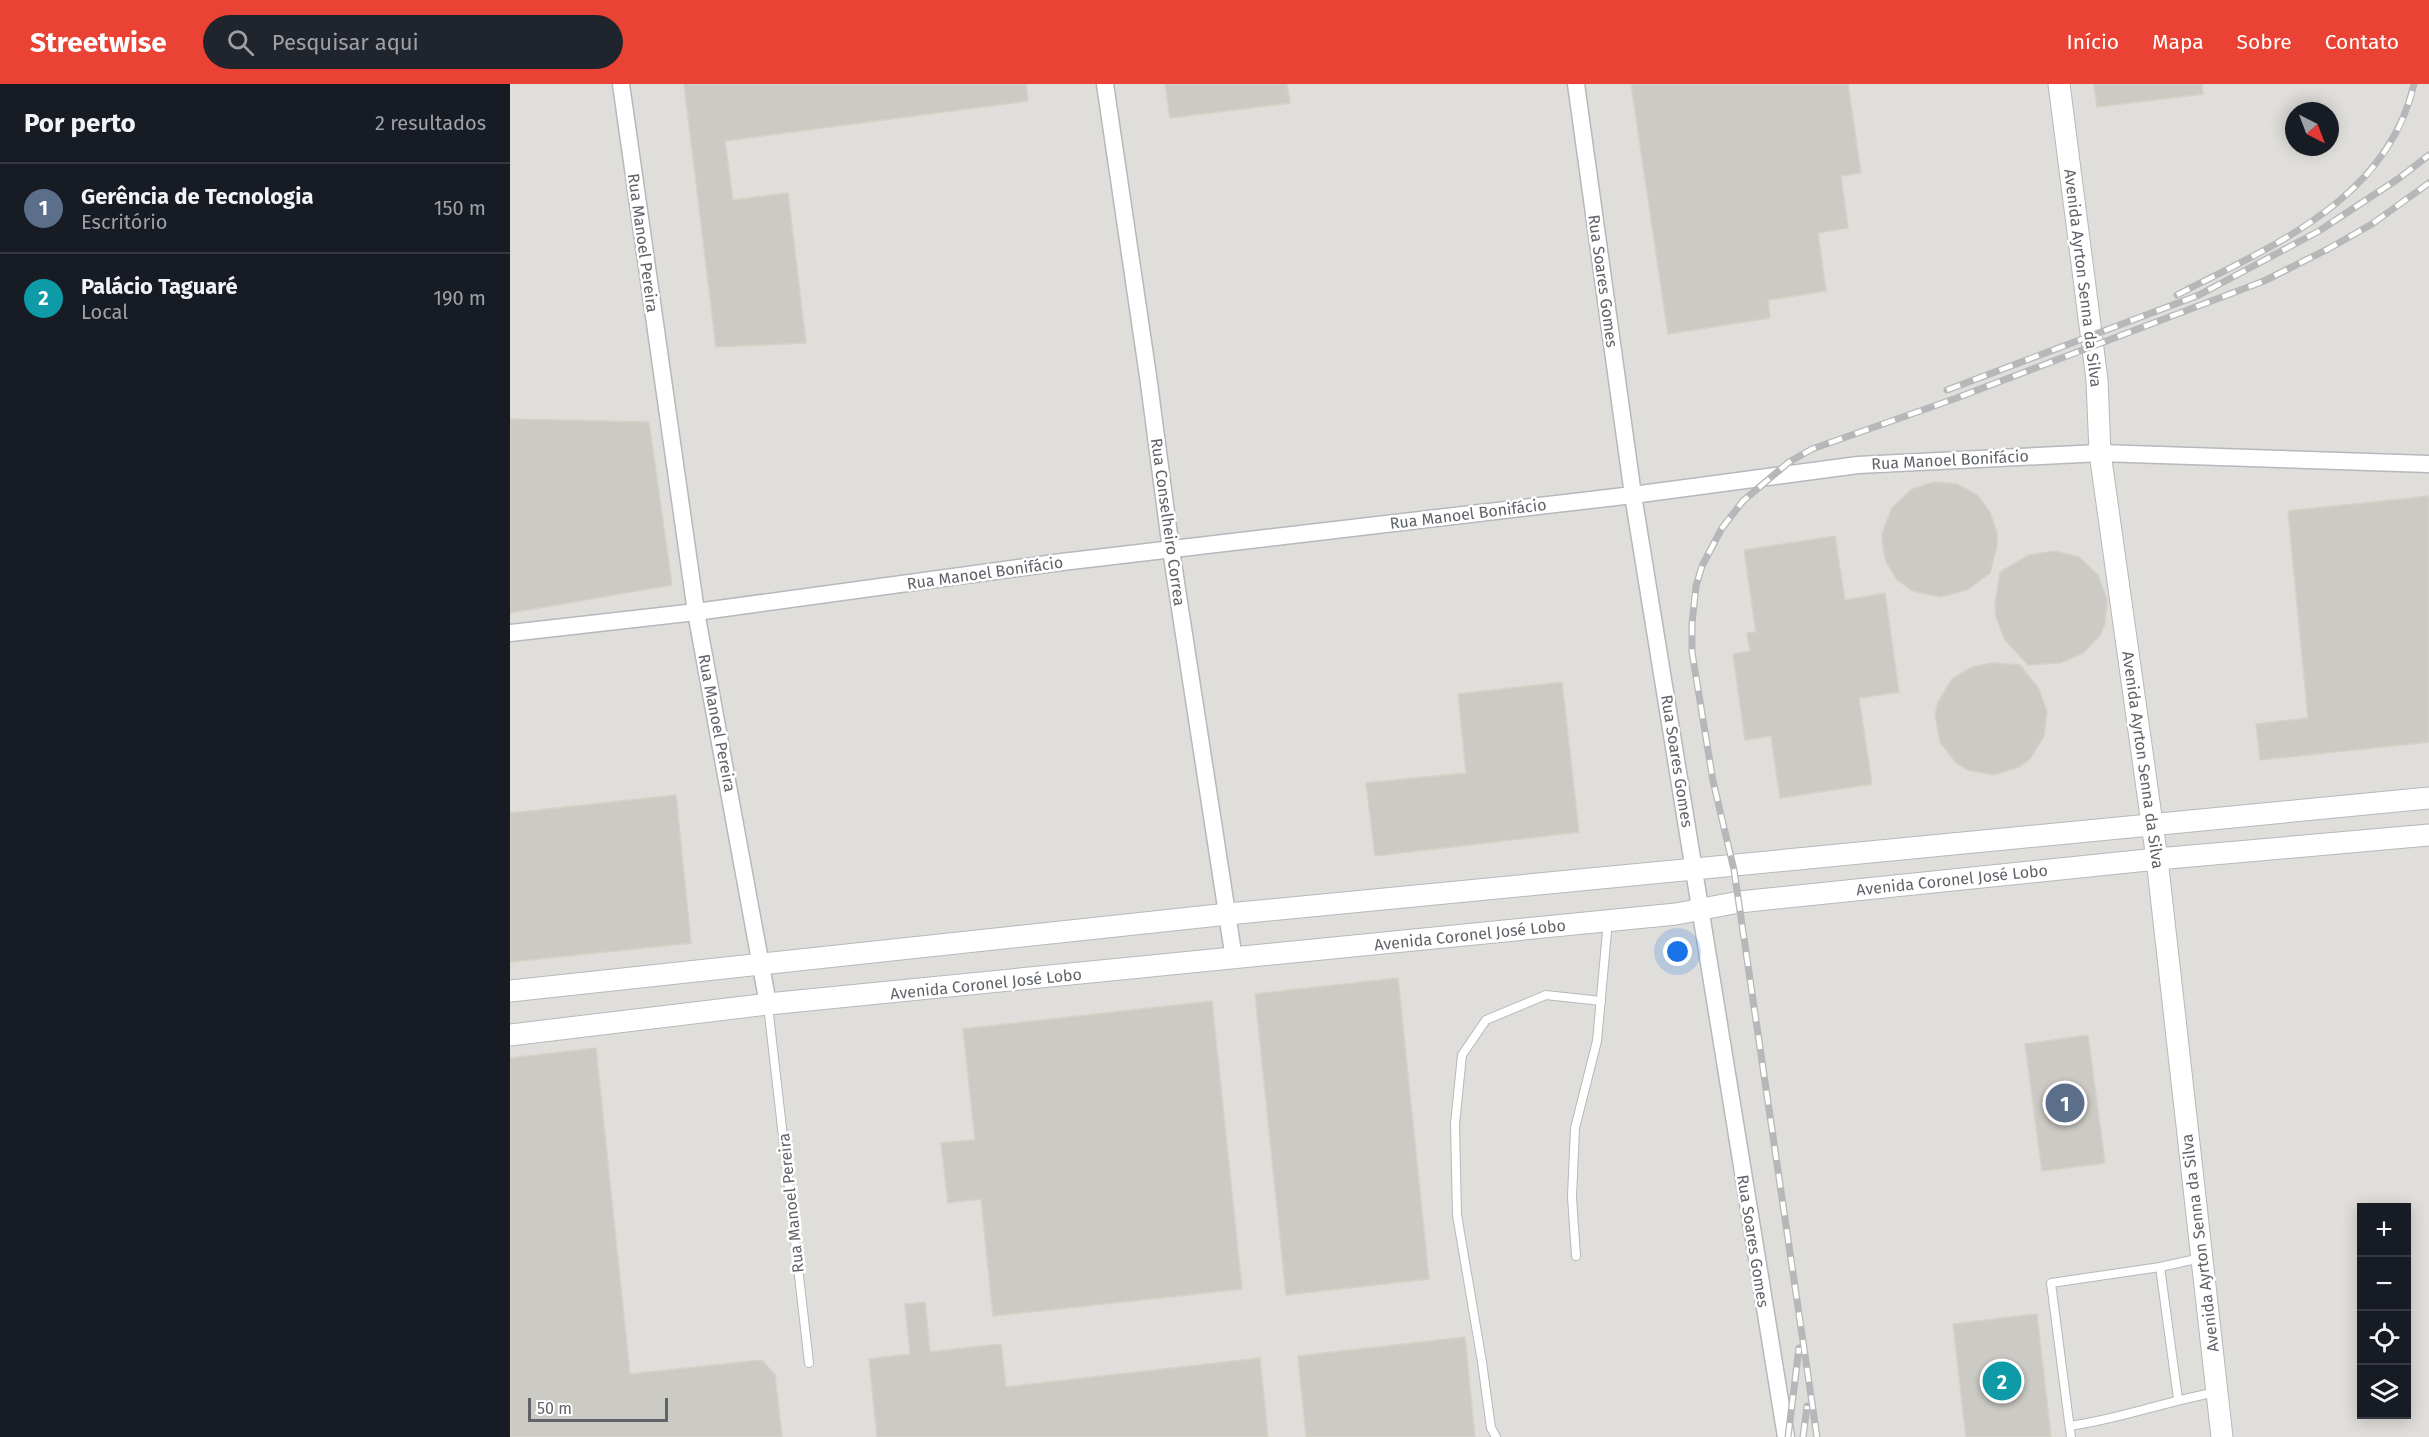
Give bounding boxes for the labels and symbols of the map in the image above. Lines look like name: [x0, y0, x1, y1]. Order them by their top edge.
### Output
north arrow: [2285, 102, 2339, 156]
street label: Avenida Ayrton Senna da Silva: [2060, 168, 2106, 388]
street label: Rua Manoel Pereira: [624, 172, 662, 314]
street label: Rua Soares Gomes: [1584, 213, 1622, 349]
street label: Rua Conselheiro Correa: [1147, 437, 1189, 607]
street label: Rua Manoel Bonifácio: [1871, 446, 2029, 474]
street label: Rua Manoel Bonifácio: [1389, 495, 1547, 533]
street label: Rua Manoel Bonifácio: [906, 553, 1064, 593]
street label: Avenida Ayrton Senna da Silva: [2118, 650, 2168, 870]
street label: Rua Manoel Pereira: [694, 652, 740, 794]
street label: Rua Soares Gomes: [1657, 693, 1697, 829]
street label: Avenida Coronel José Lobo: [1855, 860, 2049, 900]
street label: Avenida Coronel José Lobo: [1373, 915, 1567, 955]
your location: [1663, 937, 1692, 966]
street label: Avenida Coronel José Lobo: [889, 964, 1083, 1004]
pin: 1: [2046, 1080, 2084, 1126]
street label: Rua Manoel Pereira: [774, 1132, 808, 1274]
street label: Avenida Ayrton Senna da Silva: [2177, 1133, 2223, 1353]
street label: Rua Soares Gomes: [1733, 1173, 1773, 1309]
pin: 2: [1982, 1358, 2022, 1404]
scale bar: [528, 1395, 668, 1422]

